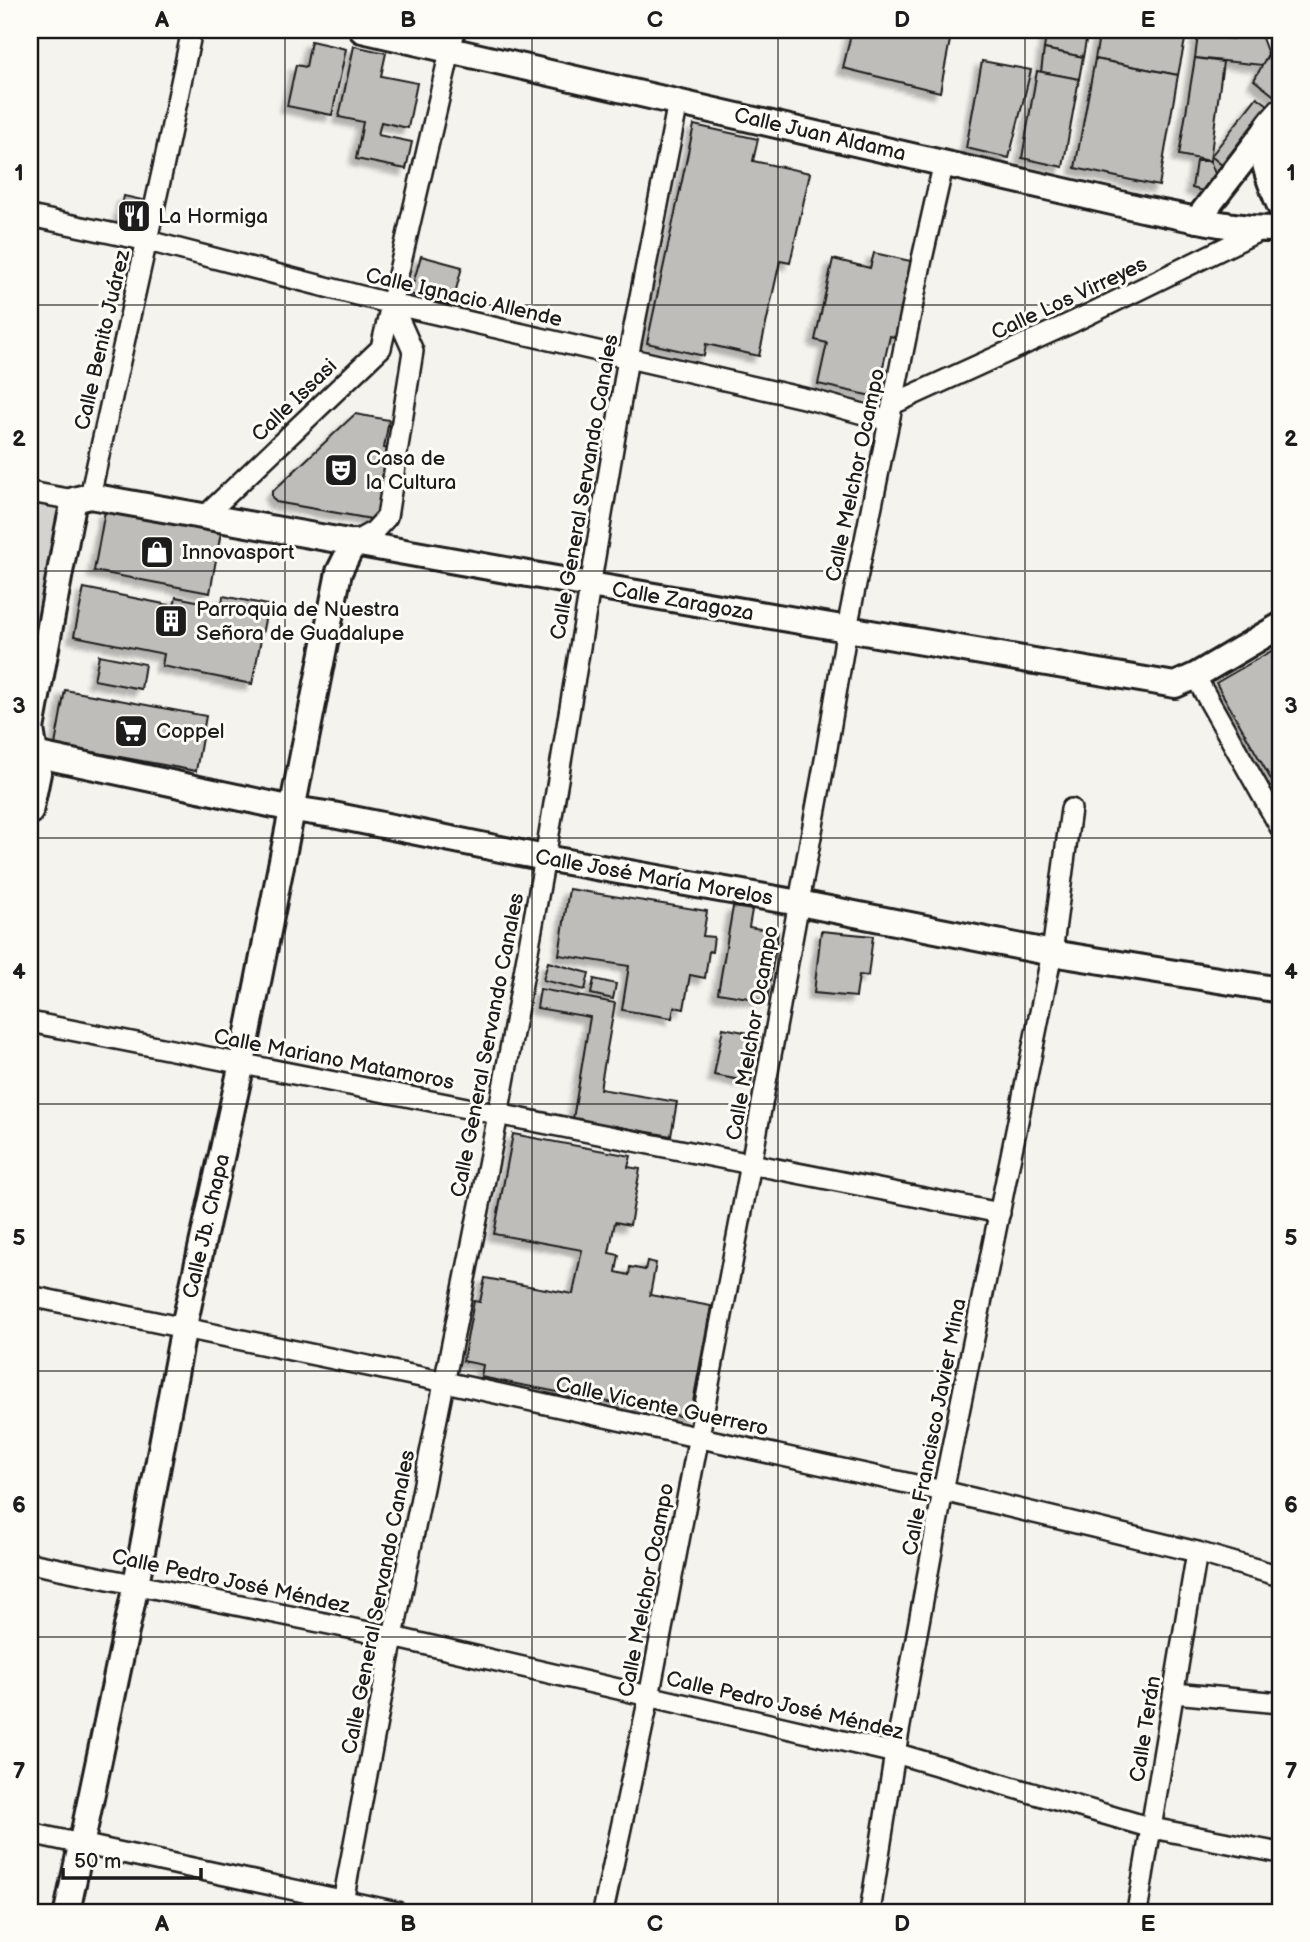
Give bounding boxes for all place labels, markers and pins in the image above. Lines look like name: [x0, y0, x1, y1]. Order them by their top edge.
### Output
restaurant icon: La Hormiga: [115, 197, 153, 235]
place label: La Hormiga: [158, 204, 268, 229]
place label: Casa de la Cultura: [366, 446, 457, 495]
theatre icon: Casa de la Cultura: [322, 451, 360, 489]
shop icon: Innovasport: [138, 533, 176, 571]
place label: Innovasport: [182, 540, 295, 565]
place label: Parroquia de Nuestra Señora de Guadalupe: [196, 597, 404, 646]
building icon: Parroquia de Nuestra Señora de Guadalupe: [152, 602, 190, 640]
supermarket icon: Coppel: [112, 712, 150, 750]
place label: Coppel: [156, 719, 224, 744]

